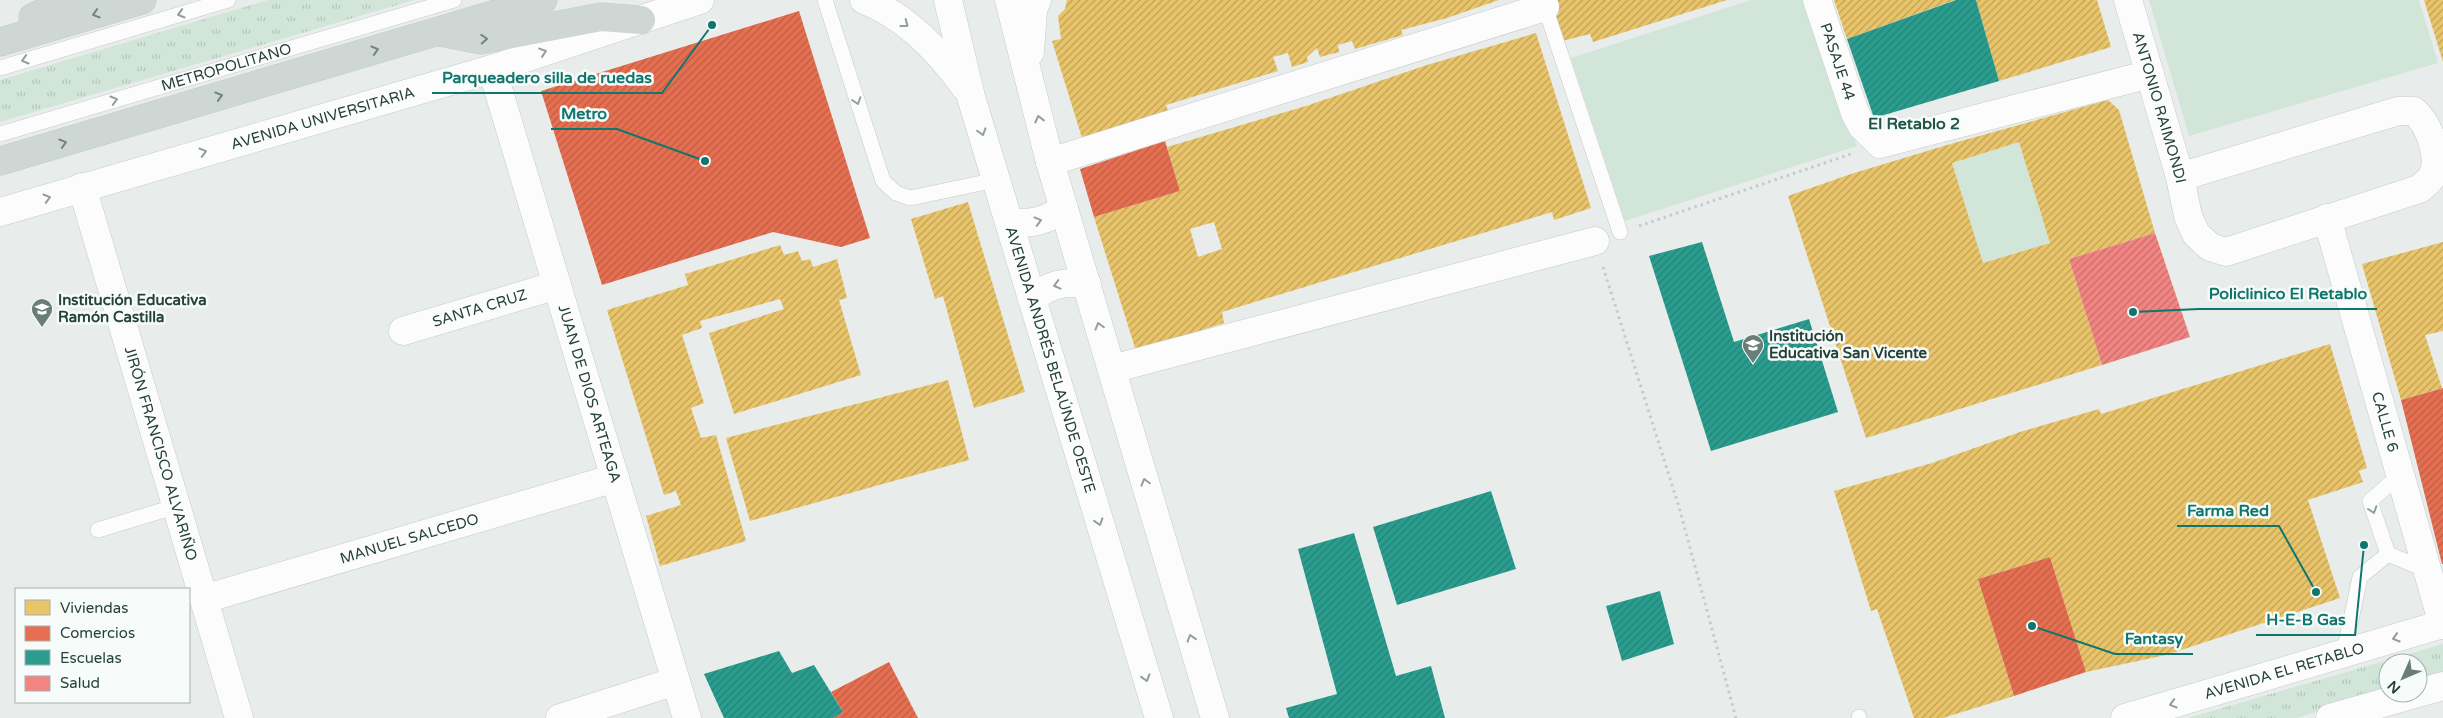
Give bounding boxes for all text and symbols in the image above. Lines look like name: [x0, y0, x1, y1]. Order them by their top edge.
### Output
one-way arrow: [92, 8, 100, 18]
one-way arrow: [178, 8, 186, 18]
one-way arrow: [900, 19, 909, 28]
street label: PASAJE 44: [1816, 21, 1859, 103]
street label: ANTONIO RAIMONDI: [2129, 30, 2190, 185]
one-way arrow: [480, 33, 488, 44]
street label: METROPOLITANO: [159, 39, 294, 95]
one-way arrow: [370, 45, 379, 55]
one-way arrow: [539, 48, 547, 58]
one-way arrow: [21, 54, 30, 65]
callout: Parqueadero silla de ruedas: [432, 62, 662, 93]
text: Parqueadero silla de ruedas: [442, 68, 652, 88]
street label: AVENIDA UNIVERSITARIA: [229, 83, 417, 153]
one-way arrow: [215, 92, 223, 102]
one-way arrow: [109, 96, 117, 106]
one-way arrow: [852, 96, 862, 105]
callout: Metro: [551, 98, 617, 129]
text: Metro: [561, 104, 607, 124]
district label: El Retablo 2: [1868, 114, 1960, 134]
one-way arrow: [1035, 116, 1045, 124]
one-way arrow: [976, 127, 986, 136]
one-way arrow: [59, 138, 67, 148]
one-way arrow: [198, 148, 206, 158]
one-way arrow: [42, 193, 50, 203]
one-way arrow: [1034, 217, 1042, 227]
street label: AVENIDA ANDRÉS BELAÚNDE OESTE: [1002, 224, 1099, 495]
callout: Policlinico El Retablo: [2199, 278, 2377, 309]
one-way arrow: [1053, 279, 1062, 290]
text: Policlinico El Retablo: [2209, 284, 2368, 304]
street label: SANTA CRUZ: [430, 285, 529, 331]
place label: Institución Educativa Ramón Castilla: [58, 291, 207, 326]
school or university icon: Institución Educativa Ramón Castilla: [30, 297, 54, 328]
street label: JUAN DE DIOS ARTEAGA: [554, 302, 625, 485]
one-way arrow: [1094, 322, 1104, 331]
place label: Institución Educativa San Vicente: [1769, 327, 1928, 362]
school or university icon: Institución Educativa San Vicente: [1741, 333, 1765, 364]
street label: JIRÓN FRANCISCO ALVARIÑO: [121, 344, 201, 563]
street label: CALLE 6: [2368, 390, 2402, 454]
one-way arrow: [1140, 478, 1150, 486]
callout: Farma Red: [2177, 495, 2279, 526]
text: Farma Red: [2187, 501, 2269, 521]
one-way arrow: [2368, 505, 2378, 514]
street label: MANUEL SALCEDO: [338, 510, 481, 568]
one-way arrow: [1094, 518, 1104, 526]
legend: [15, 588, 190, 703]
text: Viviendas: [60, 599, 128, 617]
callout: H-E-B Gas: [2256, 604, 2355, 635]
text: H-E-B Gas: [2266, 610, 2346, 630]
callout: Fantasy: [2115, 623, 2193, 654]
text: Comercios: [60, 624, 135, 642]
text: Fantasy: [2125, 629, 2184, 649]
one-way arrow: [2393, 632, 2401, 642]
one-way arrow: [1186, 634, 1196, 642]
street label: AVENIDA EL RETABLO: [2202, 639, 2366, 703]
text: Escuelas: [60, 649, 122, 667]
north arrow: [2378, 653, 2428, 703]
one-way arrow: [1141, 673, 1151, 681]
text: Salud: [60, 674, 100, 692]
text: N: [2384, 677, 2404, 697]
one-way arrow: [2170, 698, 2178, 708]

